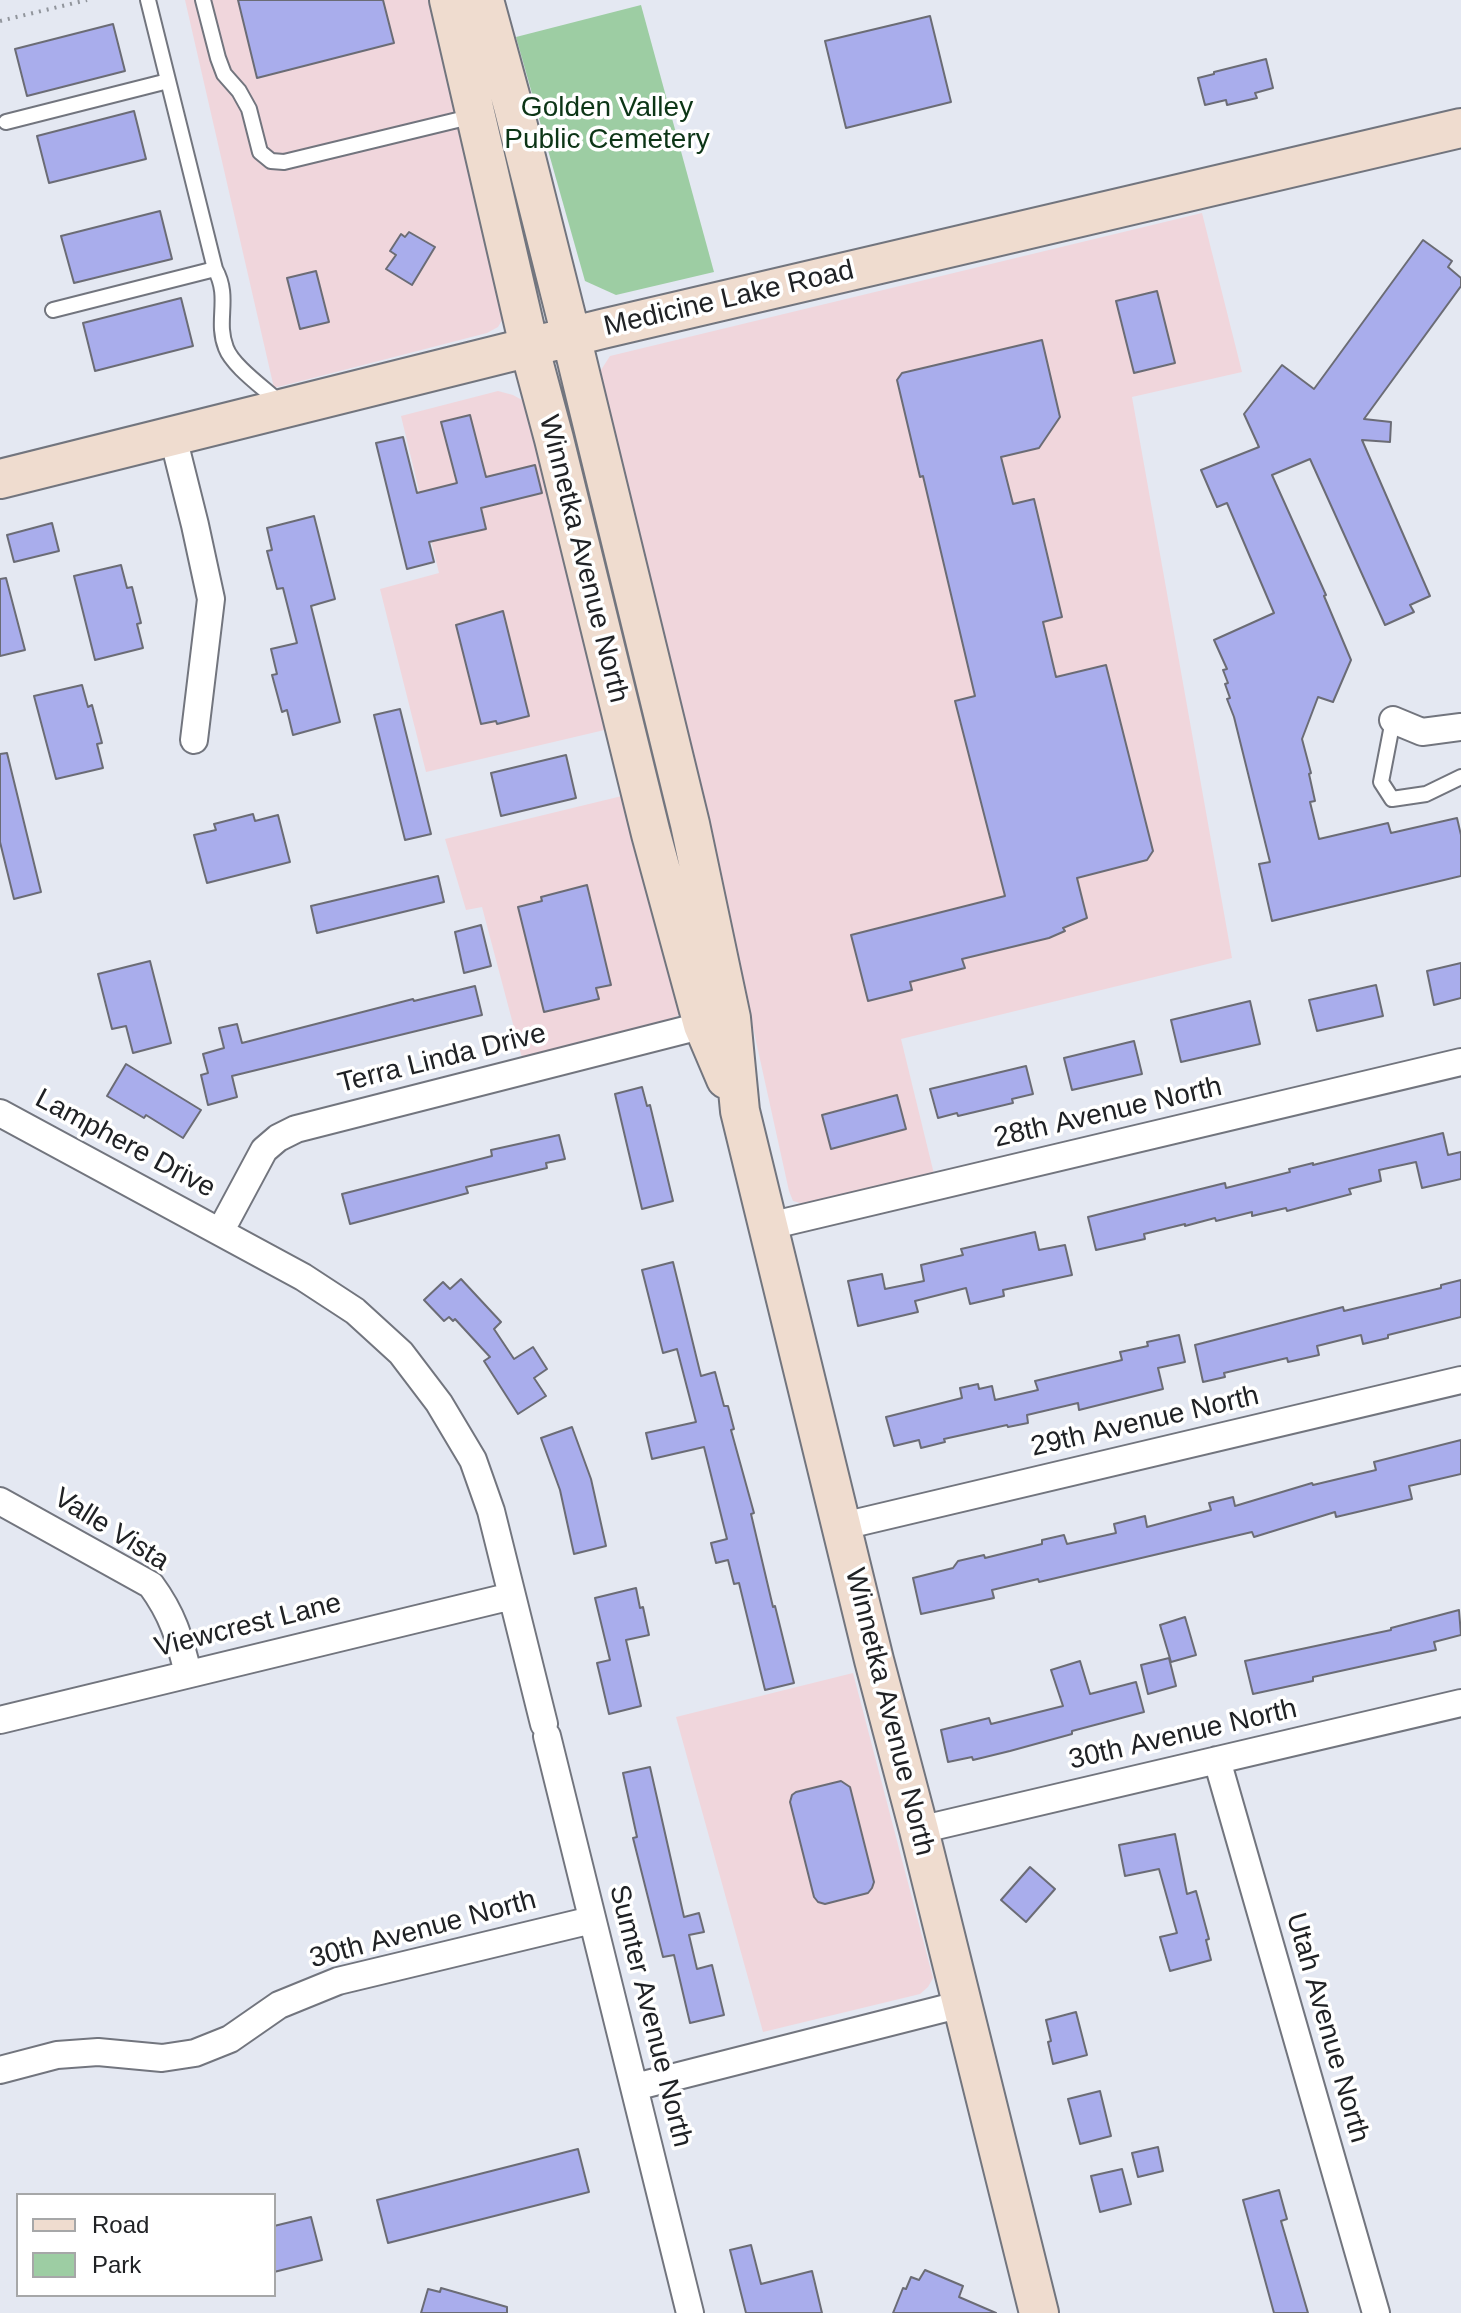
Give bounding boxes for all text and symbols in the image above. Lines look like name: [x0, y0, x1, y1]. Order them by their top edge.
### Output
park label: Golden Valley Public Cemetery: [504, 91, 710, 157]
street label: Medicine Lake Road: [601, 254, 857, 344]
street label: Winnetka Avenue North: [531, 412, 635, 706]
street label: Terra Linda Drive: [335, 1017, 549, 1101]
street label: 28th Avenue North: [991, 1070, 1225, 1156]
street label: Lamphere Drive: [29, 1082, 221, 1206]
street label: 29th Avenue North: [1028, 1379, 1262, 1465]
street label: Valle Vista: [47, 1481, 175, 1579]
street label: Winnetka Avenue North: [837, 1565, 941, 1859]
street label: Viewcrest Lane: [151, 1587, 345, 1665]
street label: 30th Avenue North: [1066, 1692, 1300, 1778]
street label: Sumter Avenue North: [601, 1882, 699, 2150]
street label: 30th Avenue North: [306, 1884, 540, 1976]
street label: Utah Avenue North: [1278, 1909, 1376, 2147]
legend: [16, 2193, 276, 2297]
text: Road: [92, 2211, 149, 2238]
text: Park: [92, 2251, 141, 2278]

